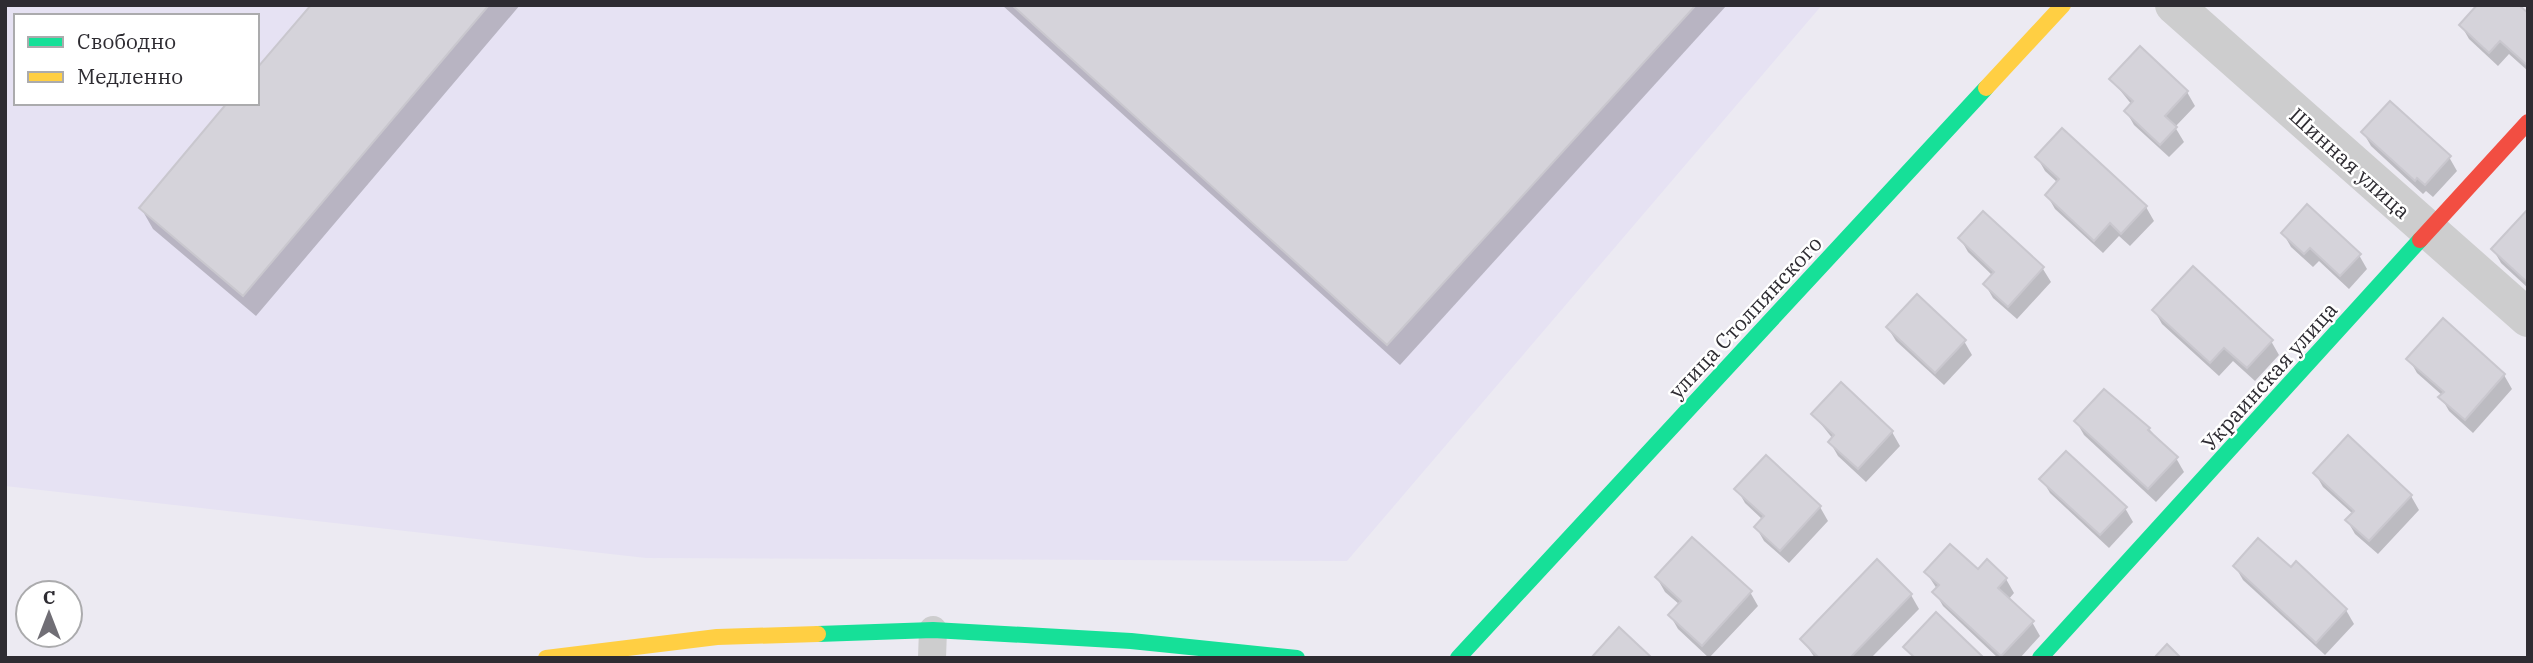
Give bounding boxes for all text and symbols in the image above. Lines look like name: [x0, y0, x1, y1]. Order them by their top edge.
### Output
legend: [14, 14, 259, 105]
text: Свободно: [77, 27, 176, 55]
text: Медленно: [77, 62, 183, 90]
street label: Шинная улица: [2284, 101, 2416, 225]
street label: улица Столпянского: [1662, 230, 1828, 404]
street label: Украинская улица: [2195, 296, 2343, 456]
north arrow: [14, 579, 84, 649]
text: С: [43, 585, 55, 609]

